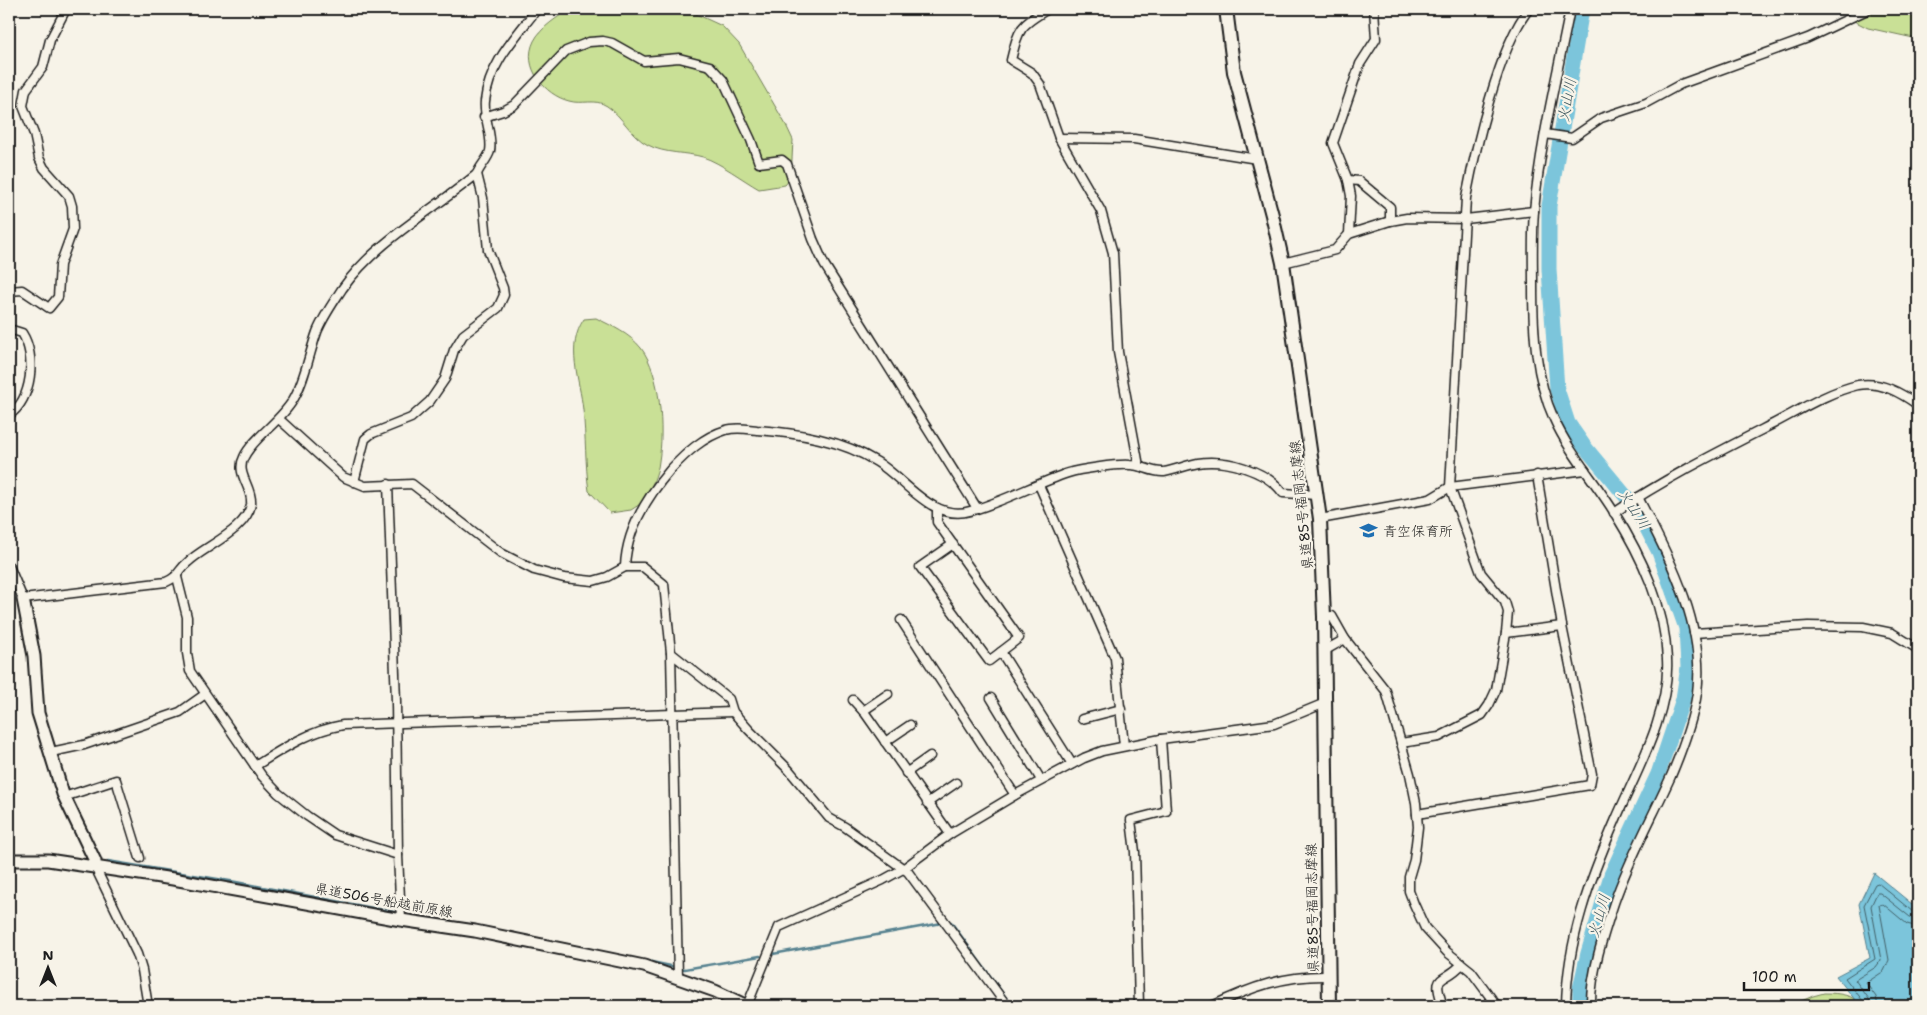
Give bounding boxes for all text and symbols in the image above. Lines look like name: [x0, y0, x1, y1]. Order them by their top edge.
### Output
water label: 火山川: [1553, 76, 1581, 124]
street label: 県道85号福岡志摩線: [1285, 439, 1317, 571]
water label: 火山川: [1613, 485, 1655, 533]
school or university icon: 青空保育所: [1359, 521, 1379, 541]
place label: 青空保育所: [1383, 522, 1453, 540]
street label: 県道85号福岡志摩線: [1302, 843, 1322, 973]
street label: 県道506号船越前原線: [314, 879, 454, 921]
water label: 火山川: [1583, 892, 1615, 940]
north arrow: [22, 942, 72, 992]
text: N: [42, 946, 54, 964]
scale bar: [1744, 960, 1870, 992]
text: 100 m: [1752, 967, 1797, 987]

